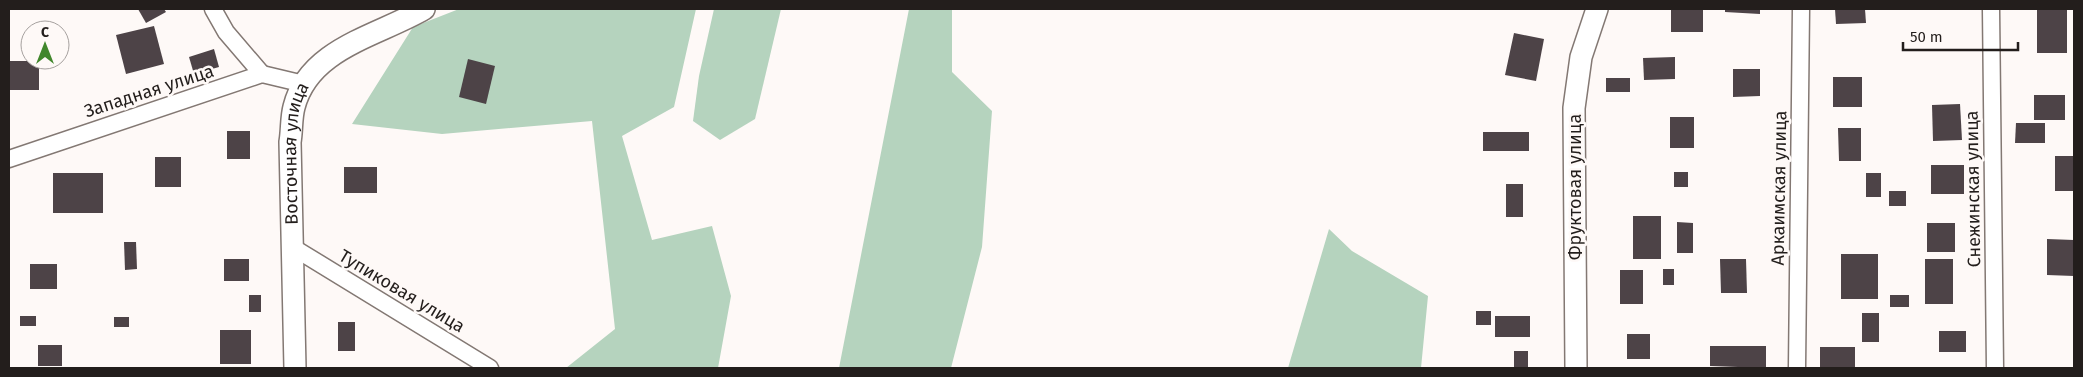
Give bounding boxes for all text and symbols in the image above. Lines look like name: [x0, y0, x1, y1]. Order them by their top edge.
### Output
north arrow: [20, 20, 70, 70]
scale bar: [1903, 20, 2018, 52]
text: С: [41, 24, 49, 41]
text: 50 m: [1910, 28, 1943, 46]
street label: Западная улица: [81, 60, 217, 122]
street label: Восточная улица: [278, 78, 314, 225]
street label: Аркаимская улица: [1767, 110, 1791, 266]
street label: Снежинская улица: [1961, 110, 1985, 268]
street label: Фруктовая улица: [1564, 114, 1586, 260]
street label: Тупиковая улица: [335, 245, 469, 337]

